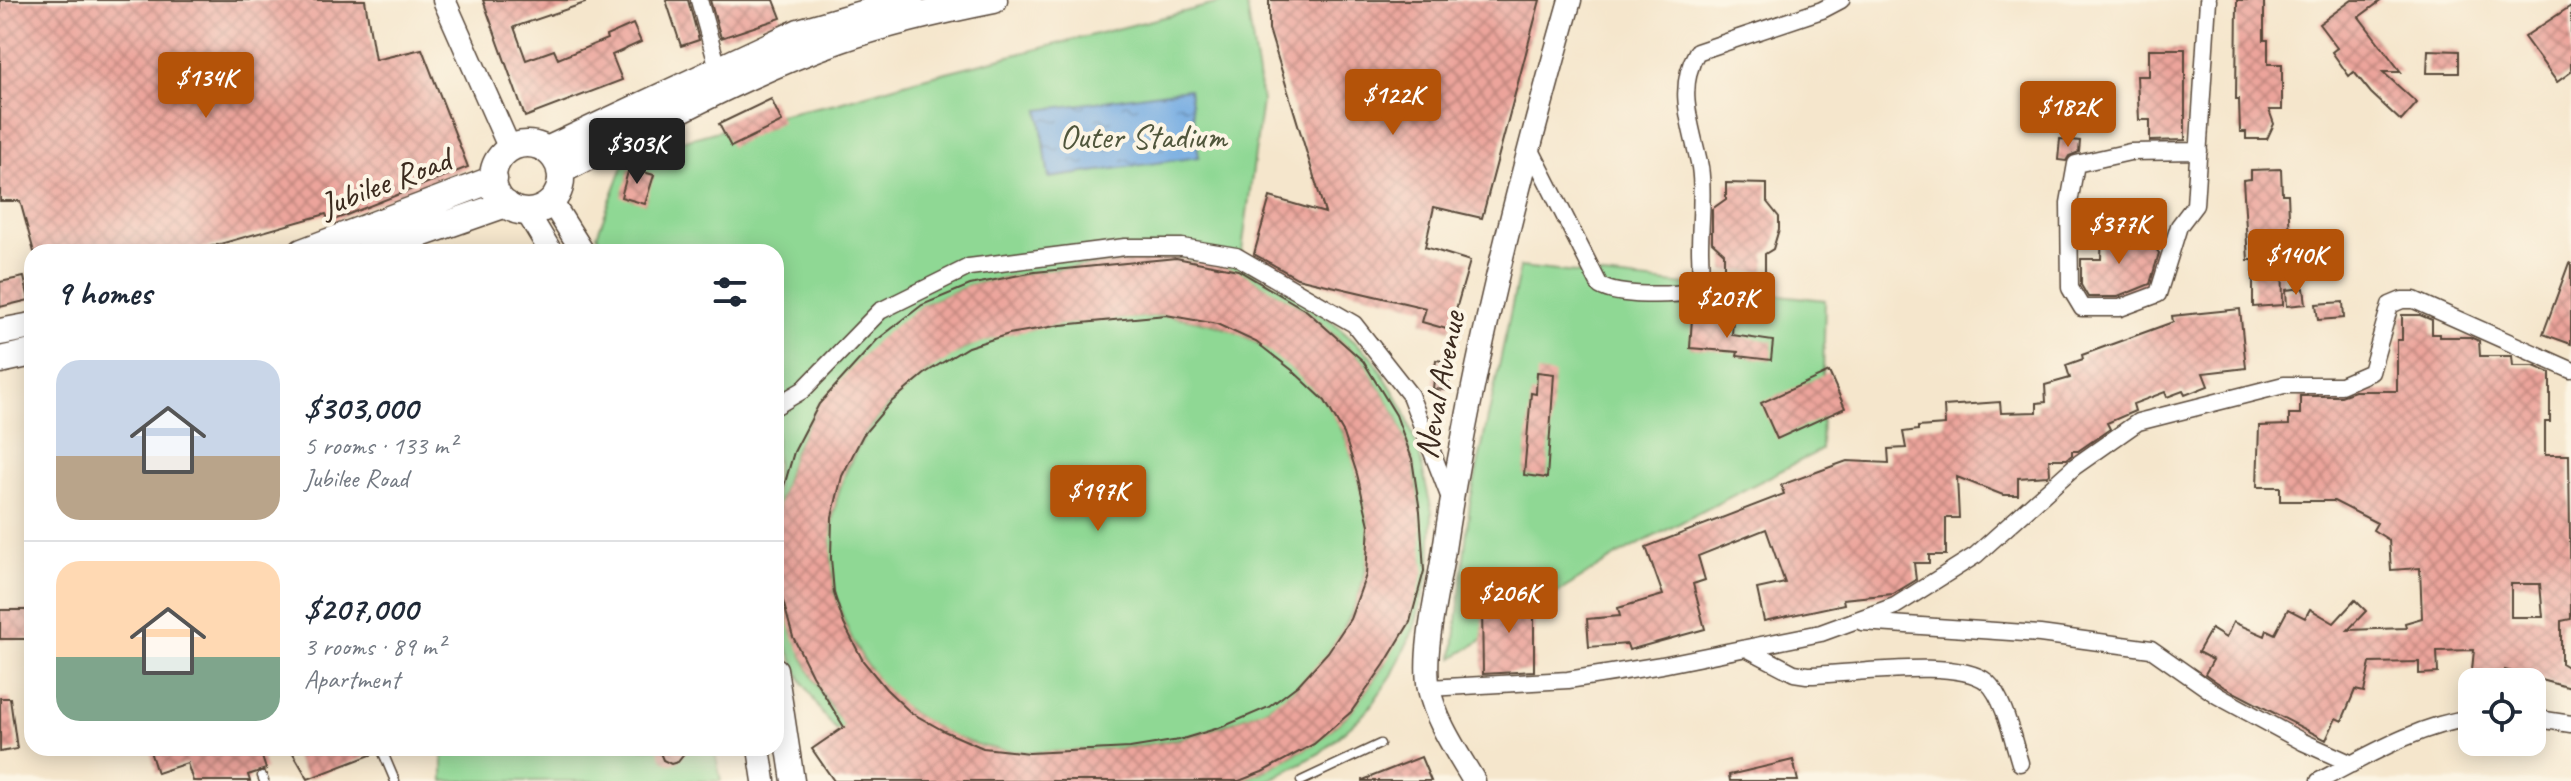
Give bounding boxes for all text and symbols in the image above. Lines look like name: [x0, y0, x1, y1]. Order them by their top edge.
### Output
pin: $134K: [150, 52, 262, 120]
text: $134K: [176, 61, 236, 94]
pin: $122K: [1337, 69, 1449, 137]
text: $122K: [1363, 78, 1423, 111]
pin: $182K: [2012, 81, 2124, 149]
text: $182K: [2038, 90, 2098, 123]
park label: Outer Stadium: [1059, 115, 1229, 158]
pin: $303K: [581, 118, 693, 186]
text: $303K: [607, 127, 667, 160]
street label: Jubilee Road: [312, 136, 461, 227]
pin: $377K: [2063, 198, 2175, 266]
text: $377K: [2089, 207, 2149, 240]
pin: $140K: [2240, 229, 2352, 297]
text: $140K: [2266, 238, 2326, 271]
icon: filters: [708, 270, 752, 314]
text: 9 homes: [56, 271, 152, 314]
pin: $207K: [1671, 272, 1783, 340]
text: $207K: [1697, 281, 1757, 314]
street label: Neval Avenue: [1404, 306, 1475, 462]
text: $303,000: [304, 386, 418, 429]
icon: home: [120, 392, 216, 488]
text: 5 rooms · 133 m²: [304, 429, 456, 462]
text: Jubilee Road: [304, 462, 408, 495]
pin: $197K: [1042, 465, 1154, 533]
text: $197K: [1068, 474, 1128, 507]
pin: $206K: [1453, 567, 1565, 635]
text: $206K: [1479, 576, 1539, 609]
text: $207,000: [304, 587, 418, 630]
icon: home: [120, 593, 216, 689]
text: 3 rooms · 89 m²: [304, 630, 445, 663]
text: Apartment: [304, 663, 400, 696]
map controls: [2458, 668, 2546, 756]
button: locate: [2458, 668, 2546, 756]

